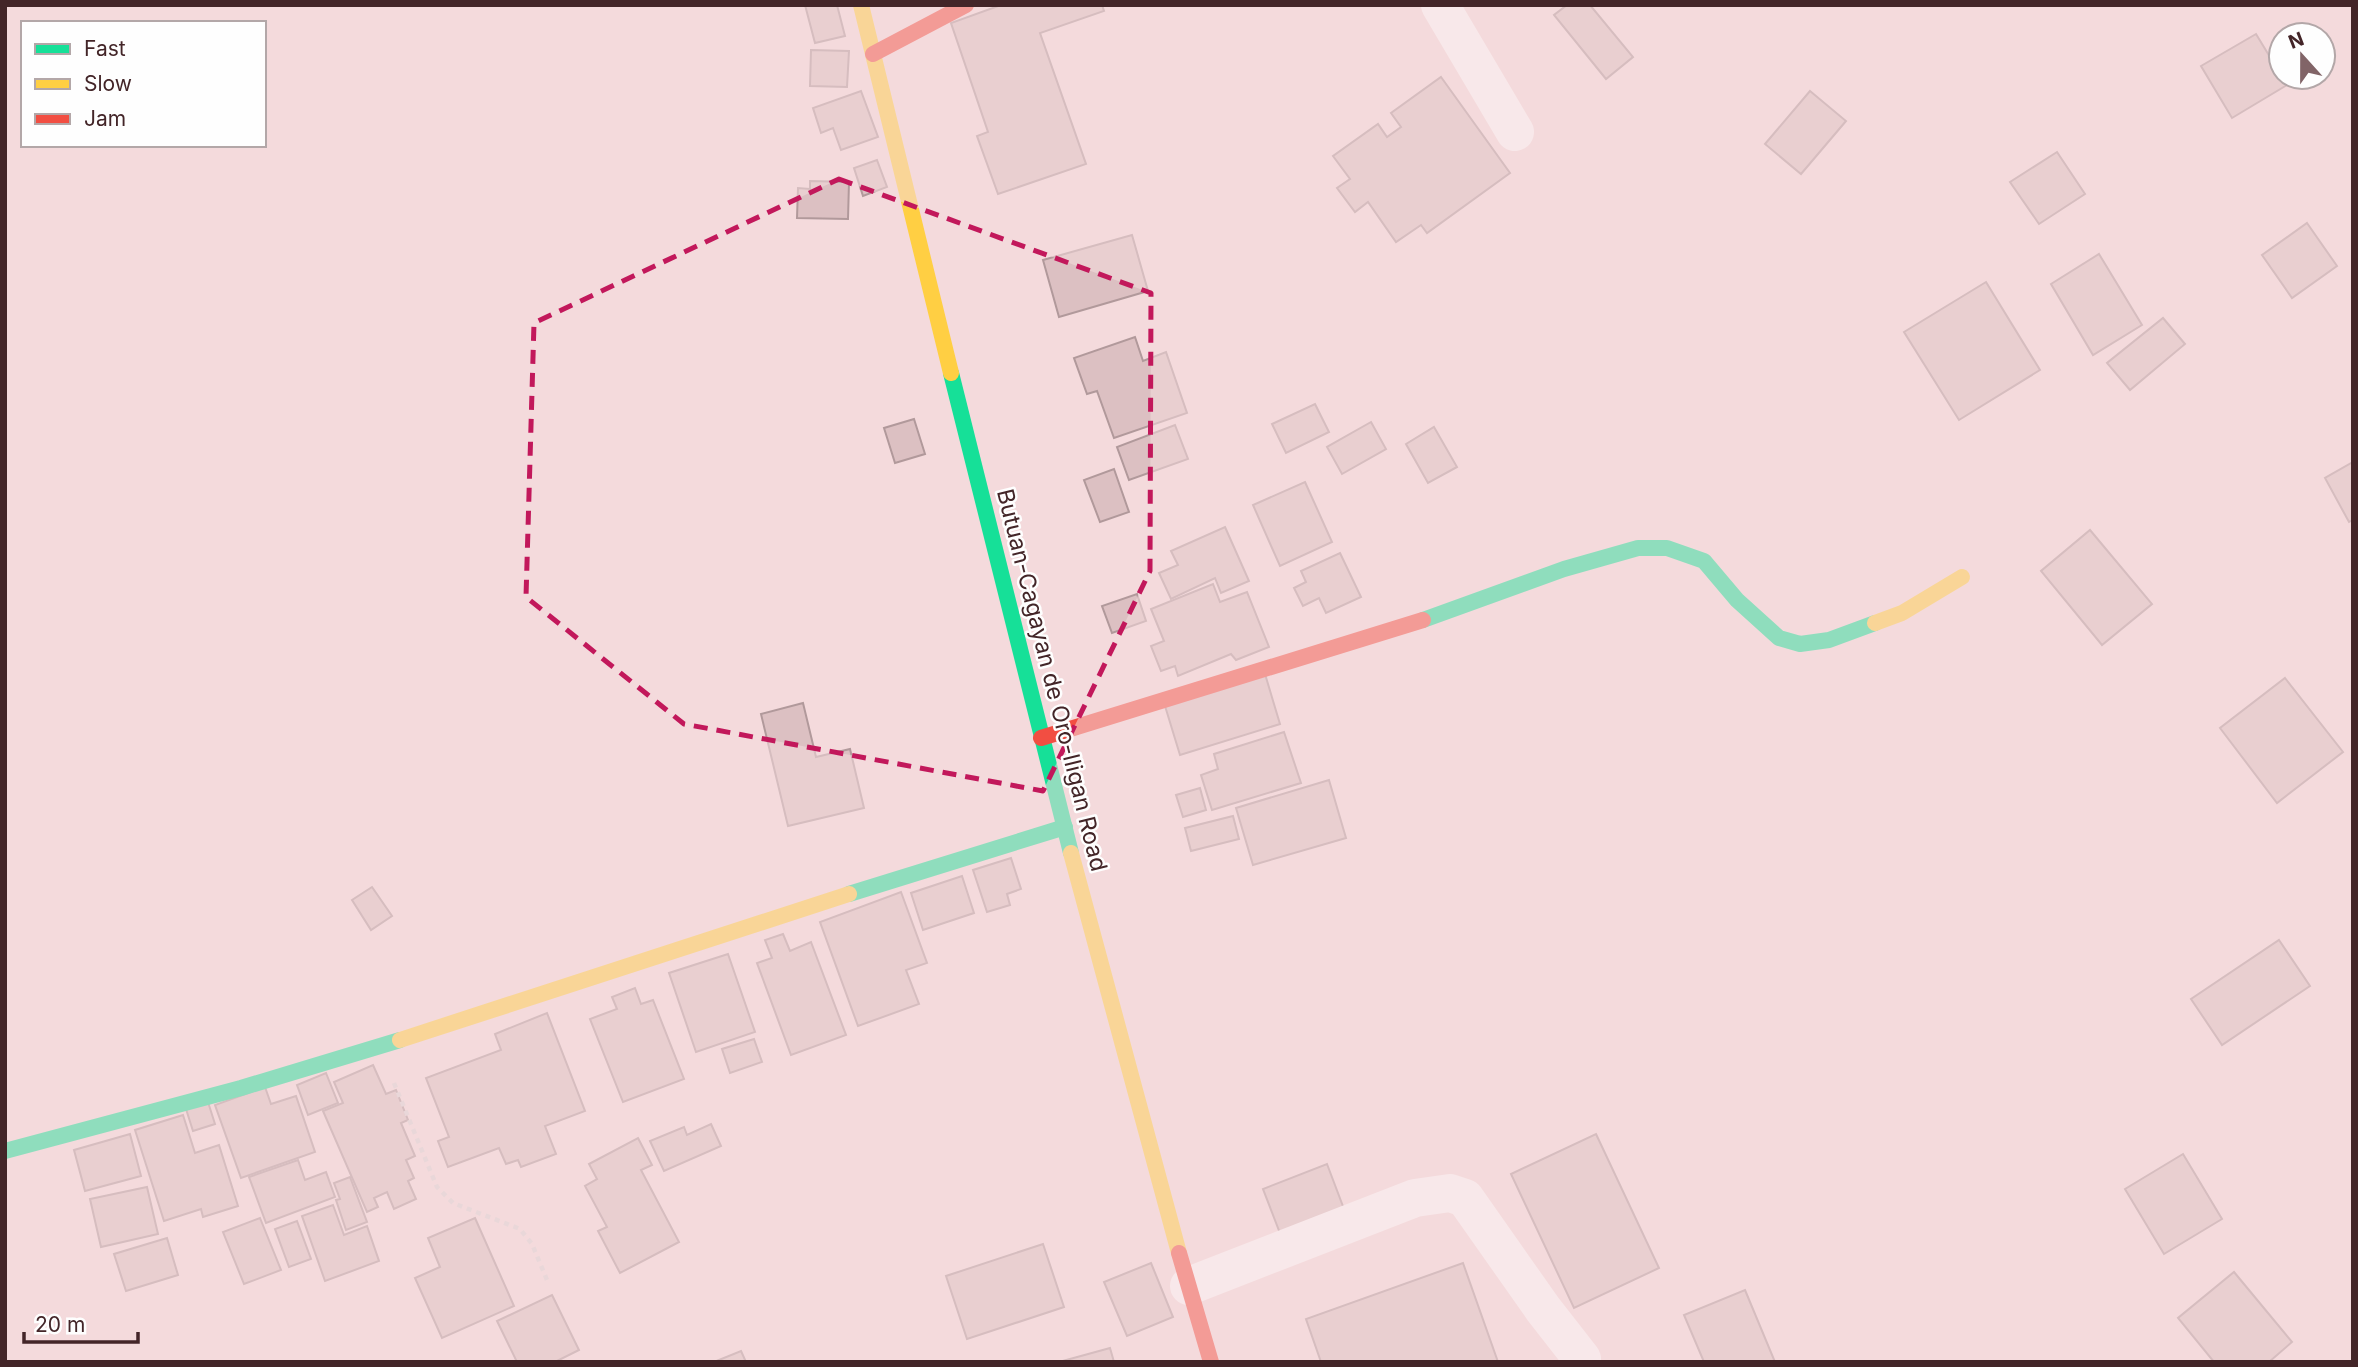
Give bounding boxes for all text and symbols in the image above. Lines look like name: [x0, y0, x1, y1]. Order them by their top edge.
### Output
legend: [21, 21, 266, 147]
north arrow: [2267, 21, 2337, 91]
text: N: [2285, 27, 2307, 54]
text: Fast: [84, 36, 126, 61]
text: Slow: [84, 71, 132, 96]
text: Jam: [84, 106, 126, 131]
street label: Butuan-Cagayan de Oro-Iligan Road: [991, 486, 1113, 874]
scale bar: [24, 1300, 138, 1344]
text: 20 m: [35, 1312, 85, 1337]

